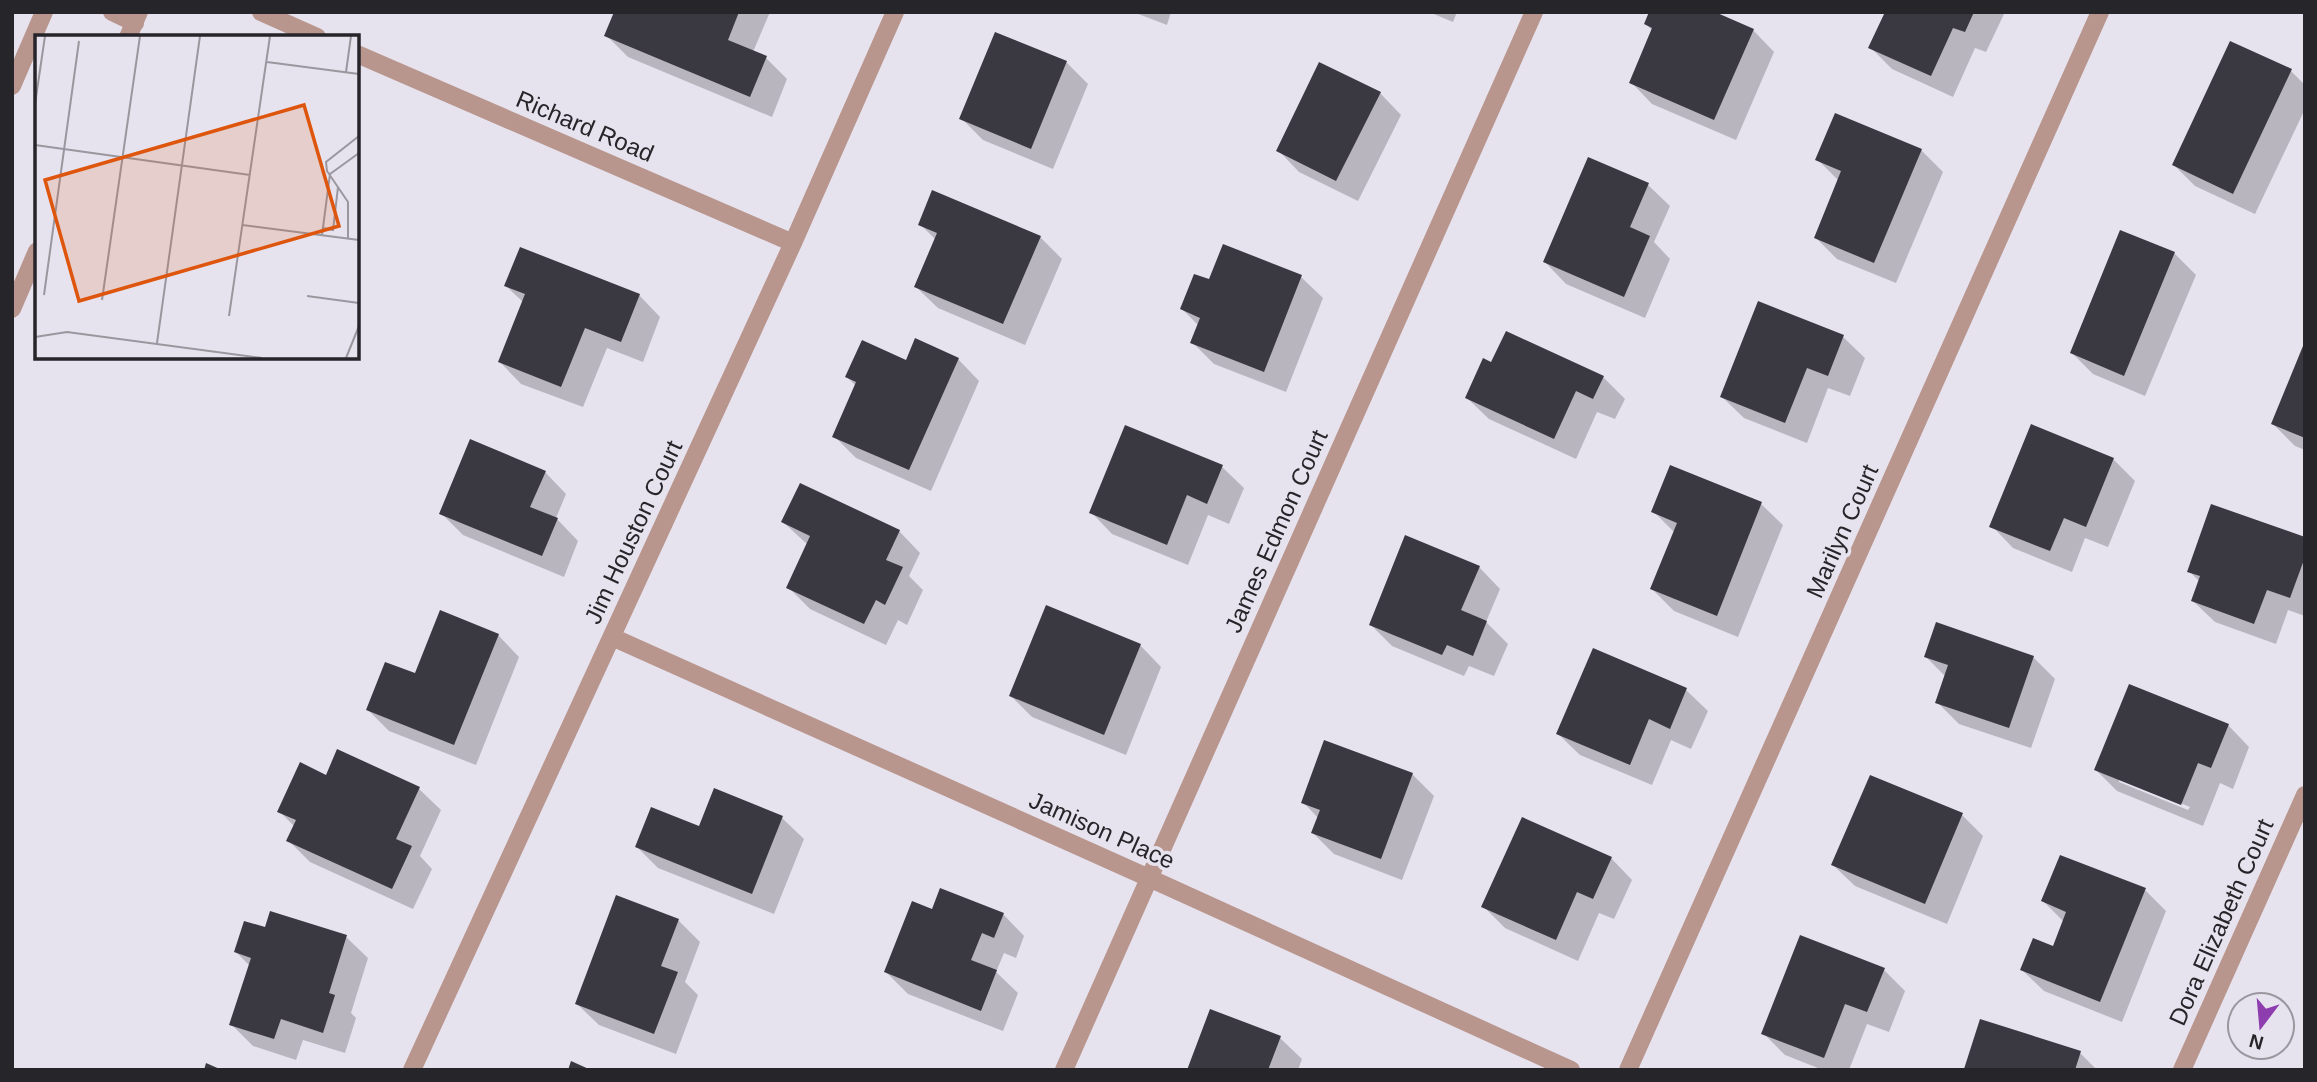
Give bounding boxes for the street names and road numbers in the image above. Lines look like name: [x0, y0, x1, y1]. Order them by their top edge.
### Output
street label: Richard Road: [512, 85, 658, 167]
street label: James Edmon Court: [1219, 425, 1333, 636]
street label: Jim Houston Court: [579, 436, 687, 628]
street label: Marilyn Court: [1801, 460, 1883, 602]
street label: Jamison Place: [1025, 786, 1179, 874]
street label: Dora Elizabeth Court: [2163, 814, 2279, 1029]

